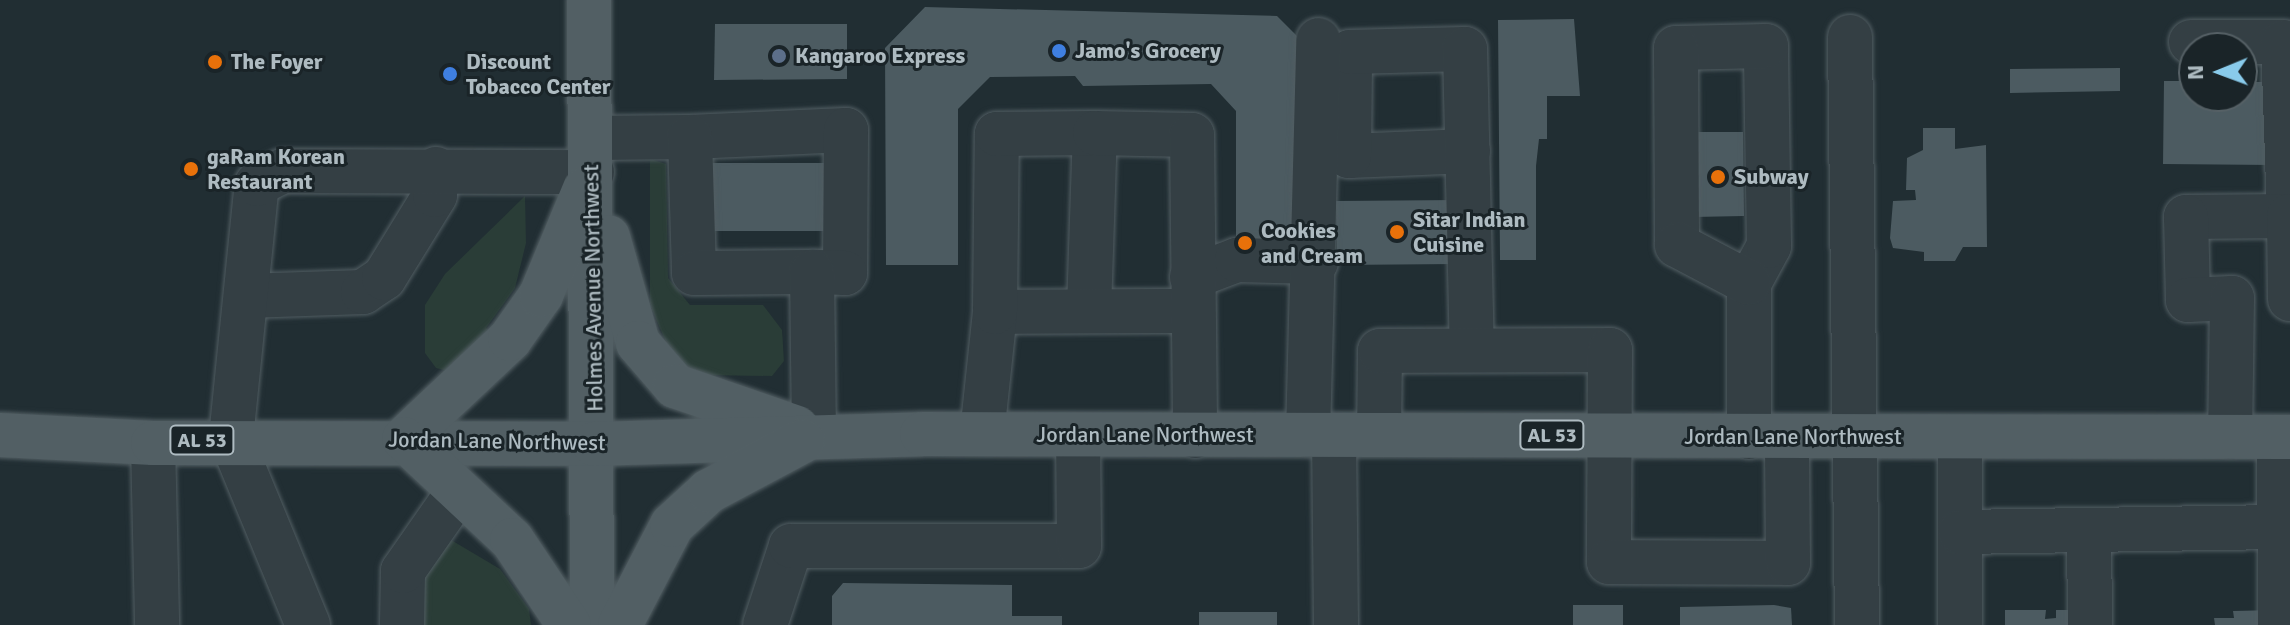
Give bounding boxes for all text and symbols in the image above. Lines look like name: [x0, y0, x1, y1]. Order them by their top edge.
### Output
north arrow: [2178, 32, 2258, 112]
place label: Jamo's Grocery: [1075, 38, 1221, 64]
marker: Jamo's Grocery: [1050, 42, 1068, 60]
place label: Kangaroo Express: [795, 43, 965, 69]
marker: Kangaroo Express: [770, 47, 788, 65]
place label: Discount Tobacco Center: [466, 48, 611, 100]
place label: The Foyer: [231, 49, 323, 75]
marker: The Foyer: [206, 53, 224, 71]
marker: Discount Tobacco Center: [441, 65, 459, 83]
text: N: [2182, 65, 2209, 80]
place label: gaRam Korean Restaurant: [207, 143, 345, 194]
marker: gaRam Korean Restaurant: [182, 160, 200, 178]
street label: Holmes Avenue Northwest: [578, 164, 608, 412]
place label: Subway: [1734, 164, 1809, 190]
marker: Subway: [1709, 168, 1727, 186]
place label: Sitar Indian Cuisine: [1413, 206, 1525, 258]
place label: Cookies and Cream: [1261, 217, 1363, 268]
marker: Sitar Indian Cuisine: [1388, 223, 1406, 241]
marker: Cookies and Cream: [1236, 234, 1254, 252]
road number: AL 53: [1518, 419, 1586, 451]
street label: Jordan Lane Northwest: [1036, 422, 1254, 448]
road number: AL 53: [168, 424, 236, 456]
street label: Jordan Lane Northwest: [1684, 424, 1902, 450]
street label: Jordan Lane Northwest: [388, 426, 606, 456]

